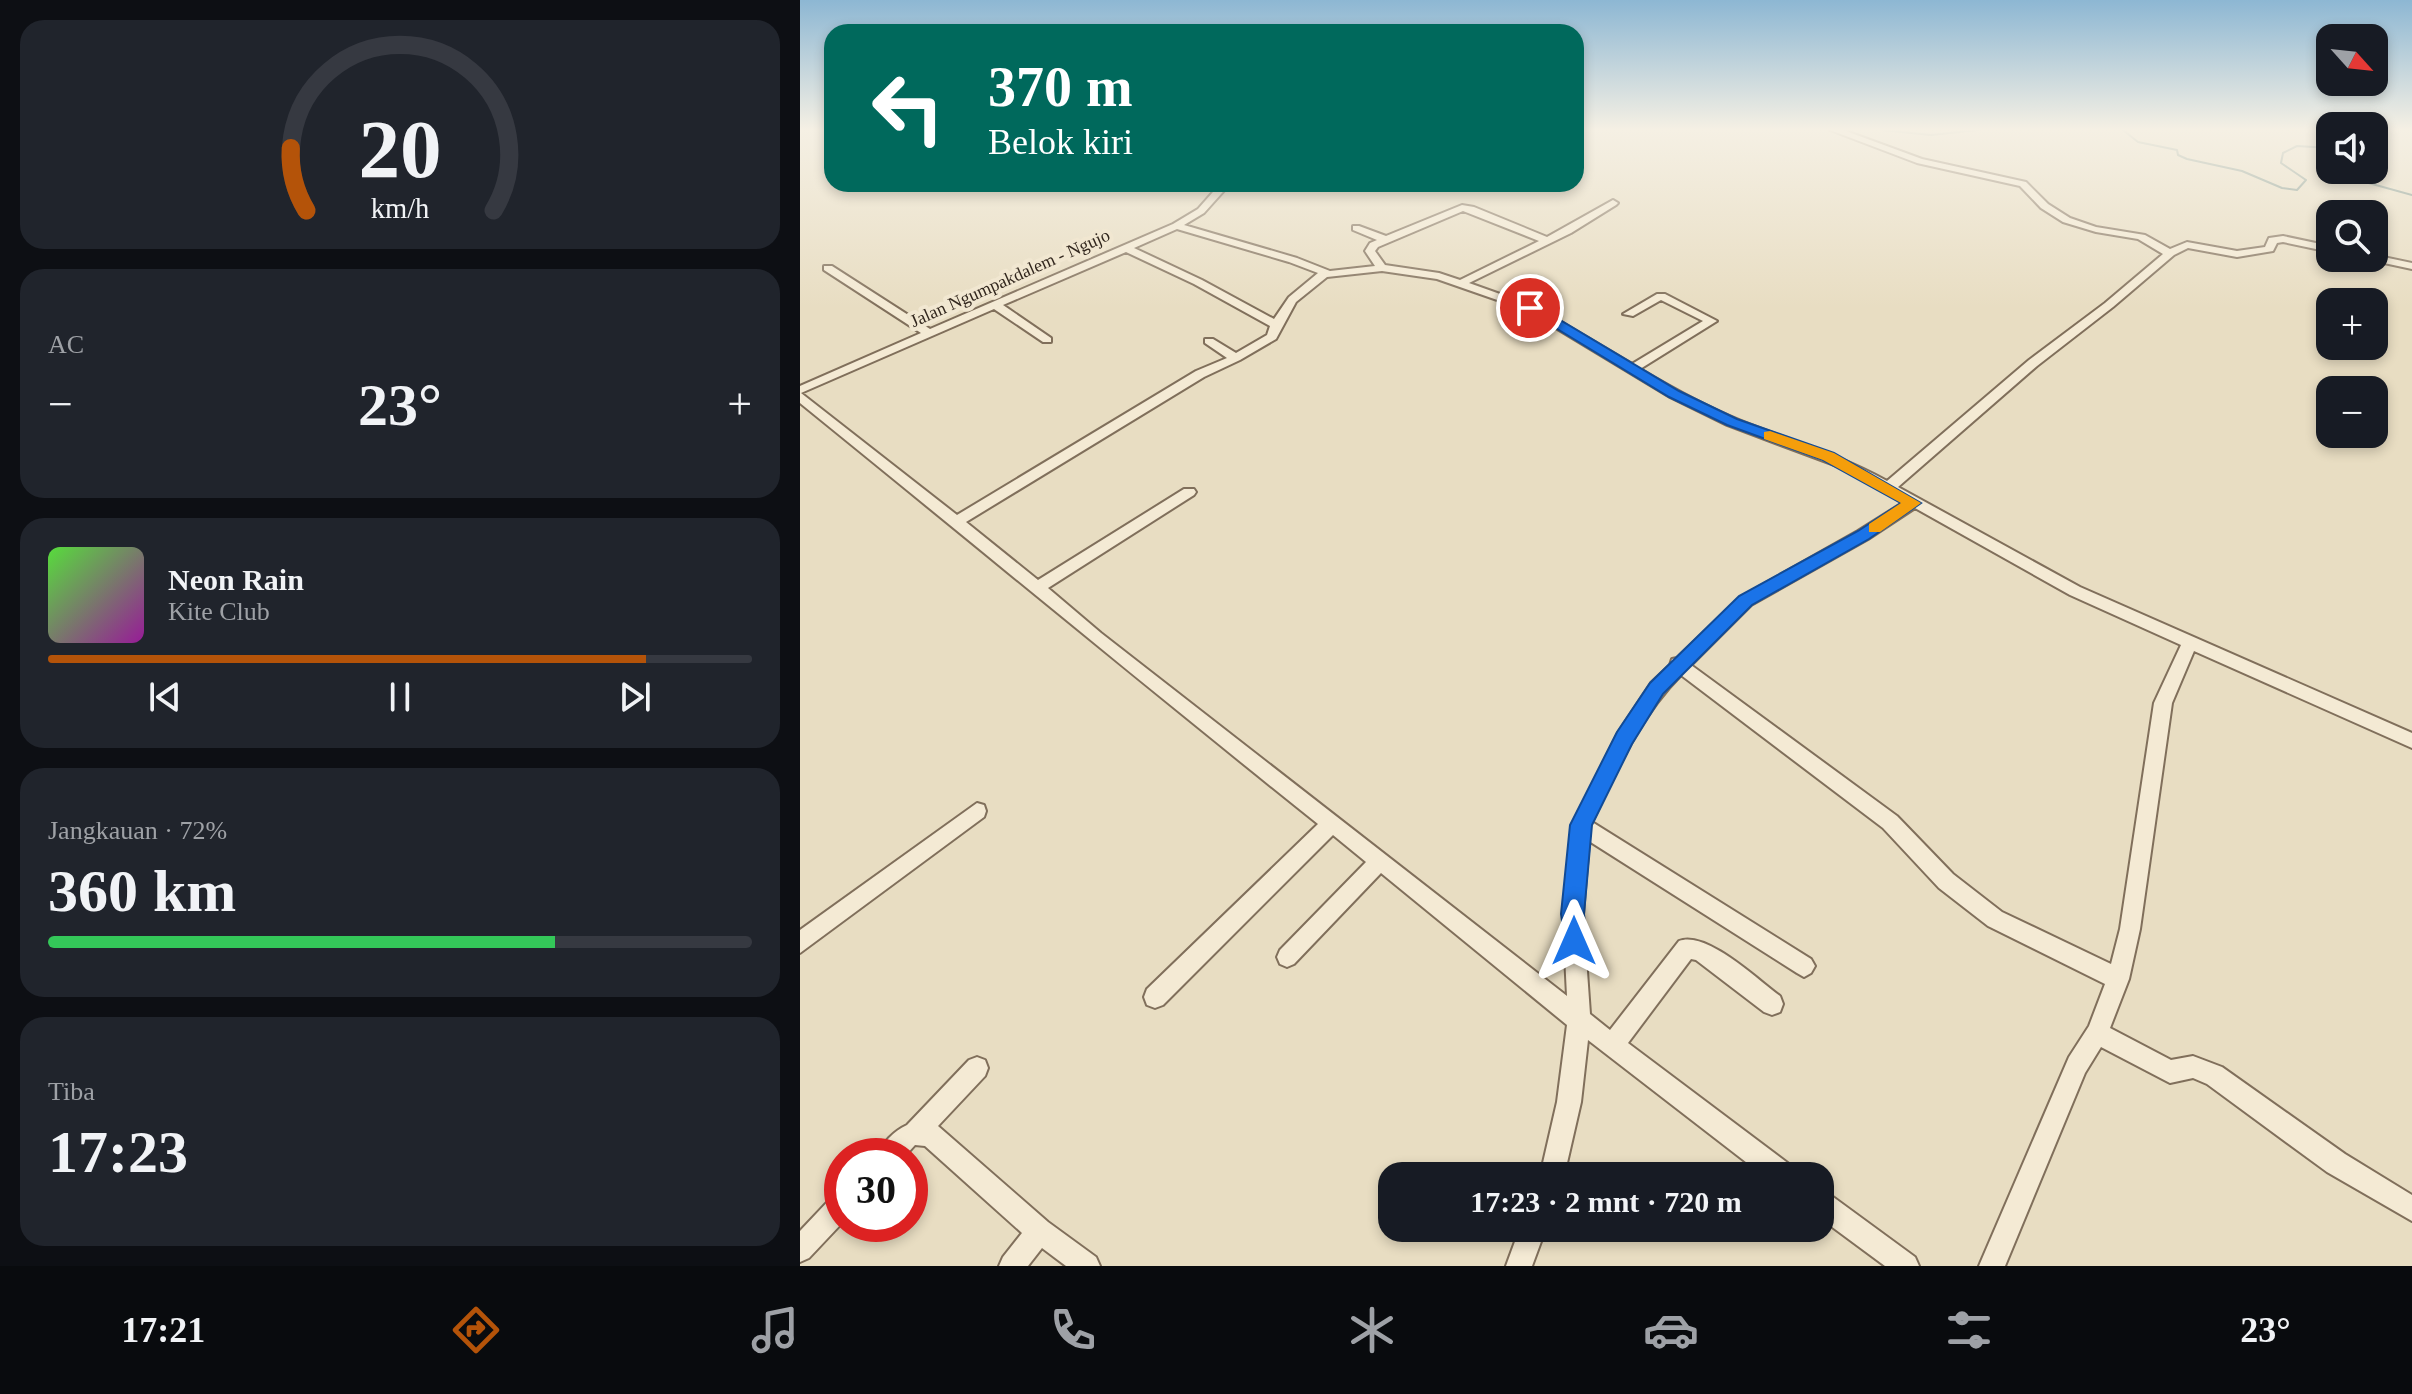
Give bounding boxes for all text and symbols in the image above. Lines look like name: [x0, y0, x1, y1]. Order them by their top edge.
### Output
north arrow: [2316, 24, 2388, 96]
map controls: [2316, 24, 2388, 448]
icon: left: [856, 56, 960, 160]
text: 370 m: [988, 56, 1133, 118]
text: 20: [358, 102, 442, 194]
button: sound: [2316, 112, 2388, 184]
text: Belok kiri: [988, 122, 1133, 162]
text: km/h: [371, 193, 429, 224]
button: search: [2316, 200, 2388, 272]
street label: Jalan Ngumpakdalem - Ngujo: [907, 225, 1113, 331]
pin: [1496, 274, 1564, 342]
icon: arrive: [1508, 286, 1552, 330]
button: +: [2316, 288, 2388, 360]
text: AC: [48, 330, 84, 359]
text: 23°: [358, 372, 442, 438]
button: −: [2316, 376, 2388, 448]
text: −: [48, 380, 73, 429]
text: +: [727, 380, 752, 429]
text: Neon Rain: [168, 563, 304, 596]
text: Kite Club: [168, 597, 270, 626]
icon: previous: [143, 675, 187, 719]
icon: pause: [378, 675, 422, 719]
icon: next: [613, 675, 657, 719]
text: Jangkauan · 72%: [48, 816, 227, 845]
text: 360 km: [48, 858, 236, 924]
position arrow: [1532, 899, 1616, 983]
text: Tiba: [48, 1077, 95, 1106]
text: 17:23: [48, 1119, 188, 1185]
speed limit sign: 30: [824, 1138, 928, 1242]
text: 17:23 · 2 mnt · 720 m: [1470, 1185, 1742, 1218]
icon: directions: [448, 1302, 504, 1358]
icon: music: [747, 1302, 803, 1358]
icon: phone: [1045, 1302, 1101, 1358]
icon: climate: [1344, 1302, 1400, 1358]
icon: car: [1643, 1302, 1699, 1358]
icon: filters: [1941, 1302, 1997, 1358]
text: 17:21: [121, 1310, 205, 1350]
text: 23°: [2240, 1310, 2291, 1350]

